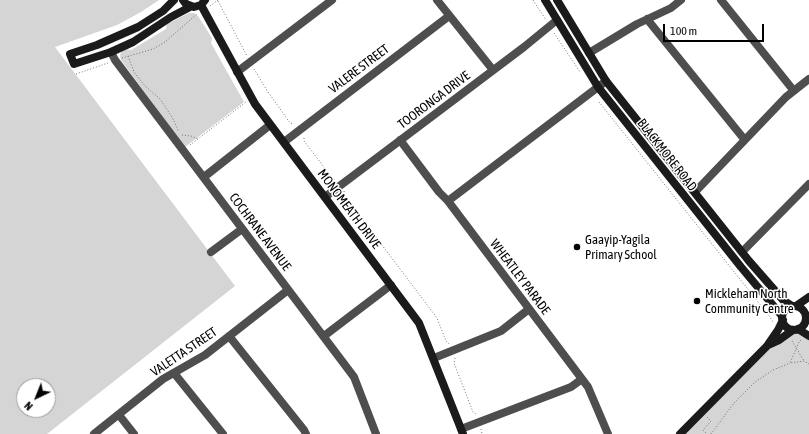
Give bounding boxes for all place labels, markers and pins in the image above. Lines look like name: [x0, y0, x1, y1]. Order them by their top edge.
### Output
place label: Gaayip-Yagila Primary School: [585, 232, 657, 263]
marker: Gaayip-Yagila Primary School: [572, 242, 582, 252]
place label: Mickleham North Community Centre: [705, 286, 794, 317]
marker: Mickleham North Community Centre: [692, 296, 702, 306]

